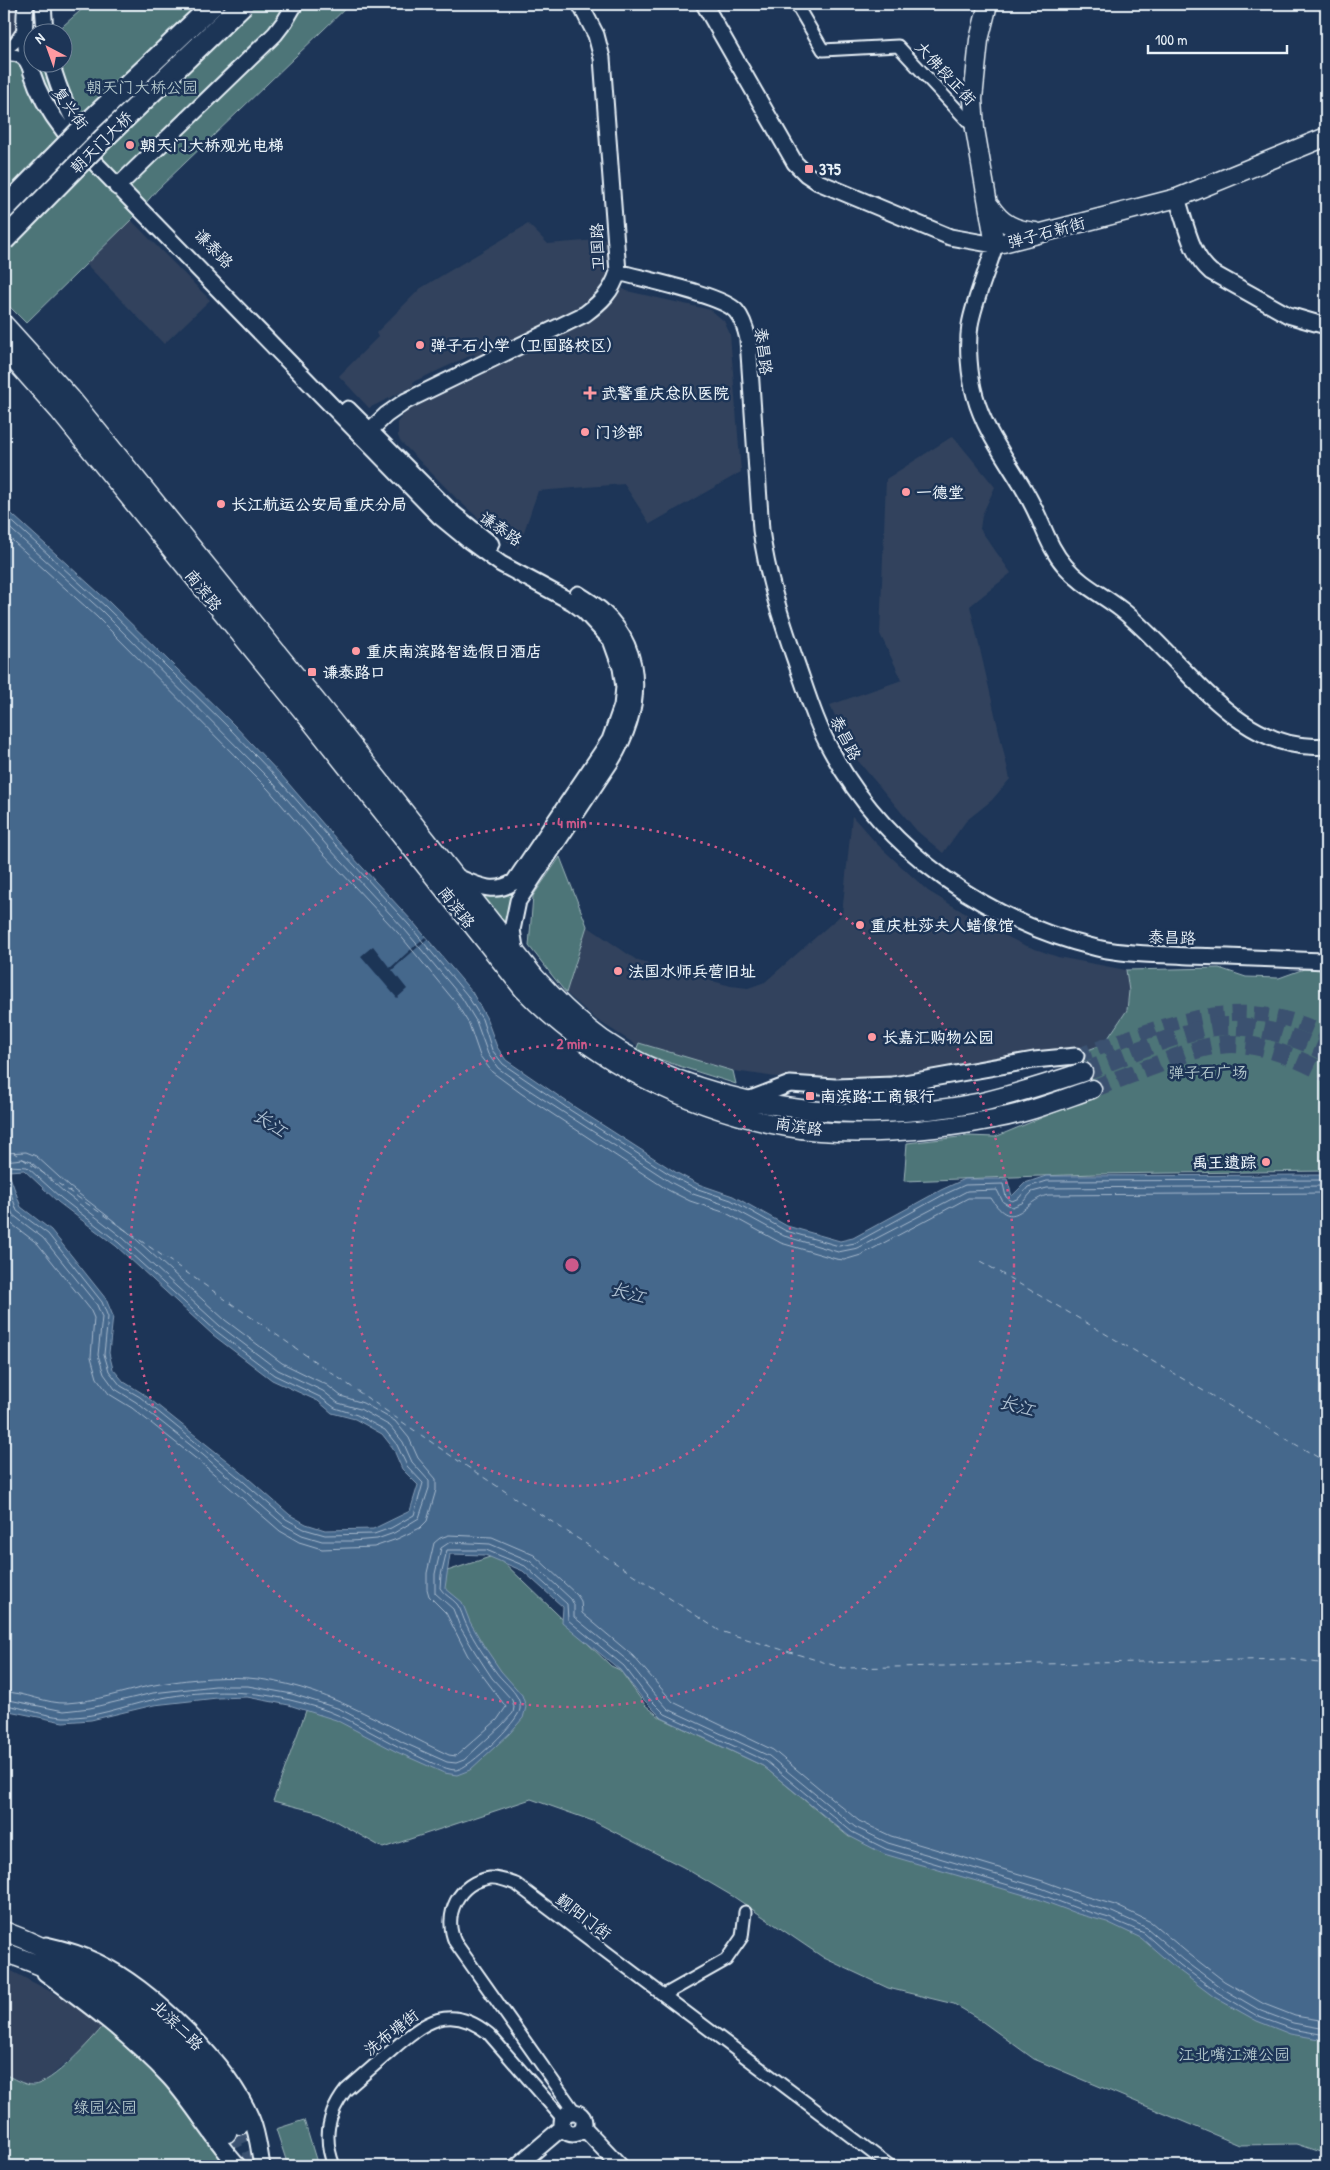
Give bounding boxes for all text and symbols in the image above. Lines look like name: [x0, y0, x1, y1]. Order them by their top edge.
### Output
north arrow: [22, 22, 72, 72]
scale bar: [1148, 22, 1286, 54]
text: N: [30, 28, 49, 47]
text: 100 m: [1155, 29, 1188, 50]
street label: 大佛段正街: [911, 36, 981, 110]
park label: 朝天门大桥公园: [86, 76, 198, 98]
street label: 复兴街: [48, 82, 94, 134]
street label: 朝天门大桥: [65, 106, 137, 178]
place label: 朝天门大桥观光电梯: [140, 134, 284, 156]
marker: 朝天门大桥观光电梯: [124, 139, 136, 151]
place label: 375: [819, 158, 841, 180]
marker: 375: [803, 163, 815, 175]
street label: 弹子石新街: [1005, 211, 1087, 253]
street label: 谦泰路: [189, 223, 239, 273]
street label: 卫国路: [585, 223, 609, 271]
street label: 泰昌路: [750, 326, 778, 376]
place label: 弹子石小学（卫国路校区）: [430, 334, 622, 356]
marker: 弹子石小学（卫国路校区）: [414, 339, 426, 351]
place label: 武警重庆总队医院: [601, 382, 729, 404]
marker: 武警重庆总队医院: [583, 386, 597, 400]
place label: 门诊部: [595, 421, 643, 443]
marker: 门诊部: [579, 426, 591, 438]
place label: 一德堂: [916, 481, 964, 503]
marker: 一德堂: [900, 486, 912, 498]
place label: 长江航运公安局重庆分局: [231, 493, 407, 515]
marker: 长江航运公安局重庆分局: [215, 498, 227, 510]
street label: 谦泰路: [475, 505, 527, 551]
street label: 南滨路: [180, 564, 228, 616]
place label: 重庆南滨路智选假日酒店: [366, 640, 542, 662]
marker: 重庆南滨路智选假日酒店: [350, 645, 362, 657]
place label: 谦泰路口: [322, 661, 386, 683]
marker: 谦泰路口: [306, 666, 318, 678]
street label: 泰昌路: [825, 712, 867, 764]
text: 4 min: [557, 812, 587, 833]
street label: 南滨路: [434, 881, 480, 933]
place label: 重庆杜莎夫人蜡像馆: [870, 914, 1014, 936]
marker: 重庆杜莎夫人蜡像馆: [854, 919, 866, 931]
street label: 泰昌路: [1148, 925, 1196, 949]
place label: 法国水师兵营旧址: [628, 960, 756, 982]
marker: 法国水师兵营旧址: [612, 965, 624, 977]
place label: 长嘉汇购物公园: [882, 1026, 994, 1048]
marker: 长嘉汇购物公园: [866, 1031, 878, 1043]
text: 2 min: [557, 1033, 588, 1054]
park label: 弹子石广场: [1168, 1061, 1248, 1083]
place label: 南滨路·工商银行: [820, 1085, 935, 1107]
marker: 南滨路·工商银行: [804, 1090, 816, 1102]
water label: 长江: [248, 1102, 293, 1144]
street label: 南滨路: [774, 1112, 824, 1140]
place label: 禹王遗踪: [1192, 1151, 1257, 1173]
marker: 禹王遗踪: [1260, 1156, 1272, 1168]
centre of rings: [563, 1256, 581, 1274]
water label: 长江: [607, 1276, 650, 1310]
water label: 长江: [996, 1389, 1039, 1423]
street label: 觐阳门街: [552, 1888, 616, 1944]
street label: 北滨二路: [147, 1995, 209, 2055]
street label: 洗布塘街: [359, 2004, 423, 2060]
park label: 江北嘴江滩公园: [1178, 2043, 1290, 2065]
park label: 绿园公园: [73, 2096, 137, 2118]

